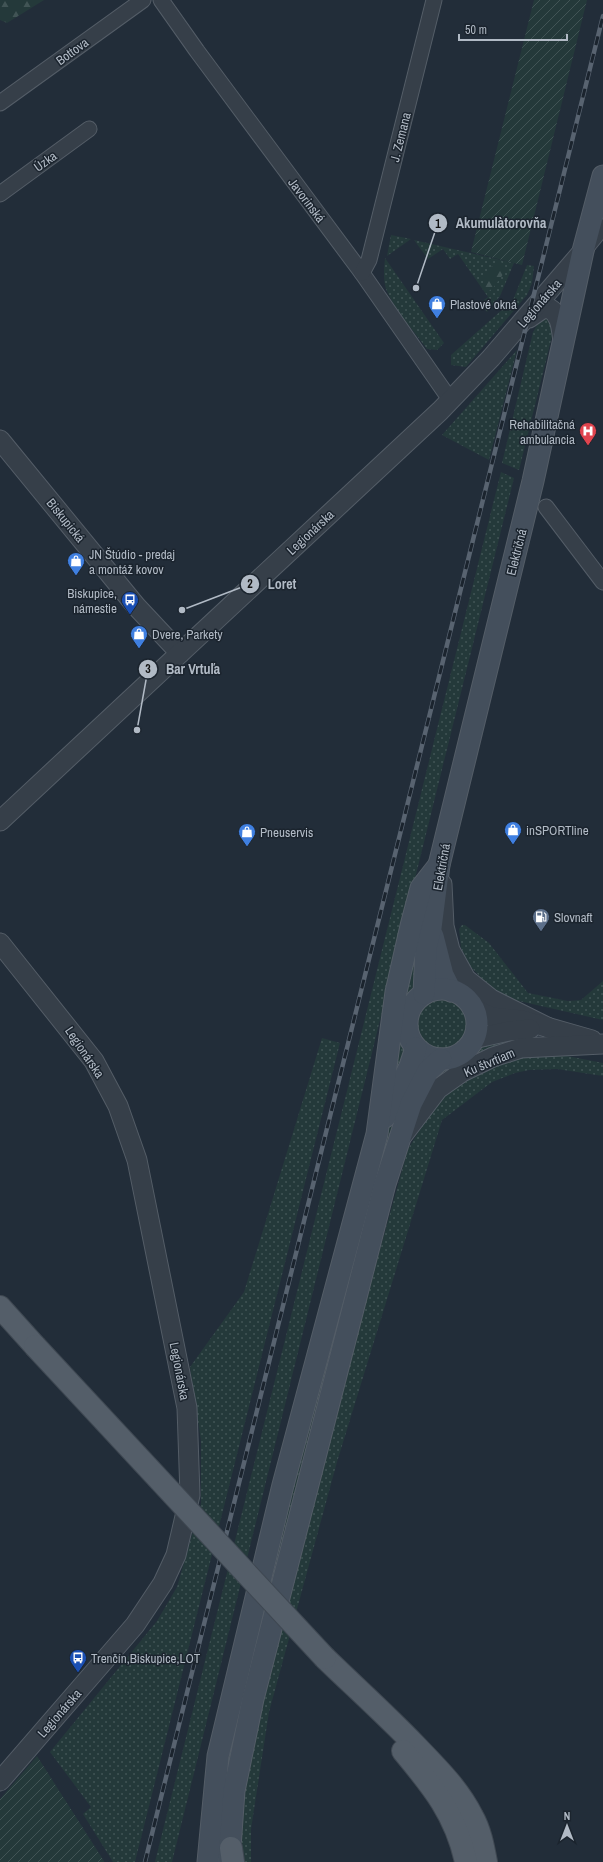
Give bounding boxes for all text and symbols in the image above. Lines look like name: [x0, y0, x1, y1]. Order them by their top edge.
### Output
scale bar: [459, 16, 567, 42]
text: 50 m: [465, 22, 487, 38]
street label: Bottova: [53, 34, 92, 69]
street label: J. Zemana: [386, 111, 415, 164]
street label: Úzka: [30, 147, 60, 175]
street label: Javorinská: [284, 175, 329, 226]
callout: Akumulàtorovňa: [428, 210, 554, 236]
text: Akumulàtorovňa: [456, 214, 547, 232]
text: 1: [435, 216, 441, 232]
street label: Legionárska: [514, 276, 565, 331]
shop icon: Plastové okná: [427, 294, 447, 319]
place label: Plastové okná: [450, 296, 517, 313]
place label: Rehabilitačná ambulancia: [509, 416, 575, 448]
hospital icon: Rehabilitačná ambulancia: [578, 421, 598, 446]
street label: Biskupická: [43, 495, 89, 546]
street label: Legionárska: [283, 506, 338, 559]
street label: Električná: [503, 527, 530, 577]
place label: JN Štúdio - predaj a montáž kovov: [89, 546, 175, 578]
shop icon: JN Štúdio - predaj a montáž kovov: [66, 551, 86, 576]
callout: Loret: [240, 571, 304, 597]
text: Loret: [268, 575, 297, 593]
text: 2: [247, 576, 253, 592]
place label: Biskupice, námestie: [67, 585, 117, 617]
bus stop icon: Biskupice, námestie: [120, 590, 140, 615]
shop icon: Dvere, Parkety: [129, 624, 149, 649]
place label: Dvere, Parkety: [152, 626, 223, 643]
callout: Bar Vrtuľa: [138, 656, 228, 682]
text: Bar Vrtuľa: [166, 660, 221, 678]
text: 3: [145, 661, 151, 677]
shop icon: inSPORTline: [503, 820, 523, 845]
shop icon: Pneuservis: [237, 822, 257, 847]
place label: inSPORTline: [526, 822, 589, 839]
place label: Pneuservis: [260, 824, 313, 841]
street label: Električná: [429, 842, 454, 892]
fuel station icon: Slovnaft: [531, 907, 551, 932]
place label: Slovnaft: [554, 909, 593, 926]
street label: Legionárska: [61, 1023, 108, 1081]
street label: Ku štvrtiam: [461, 1044, 517, 1081]
street label: Legionárska: [166, 1341, 193, 1402]
bus stop icon: Trenčín,Biskupice,LOT: [68, 1648, 88, 1673]
place label: Trenčín,Biskupice,LOT: [91, 1650, 201, 1667]
street label: Legionárska: [34, 1686, 85, 1741]
north arrow: [547, 1806, 587, 1846]
text: N: [564, 1809, 570, 1823]

